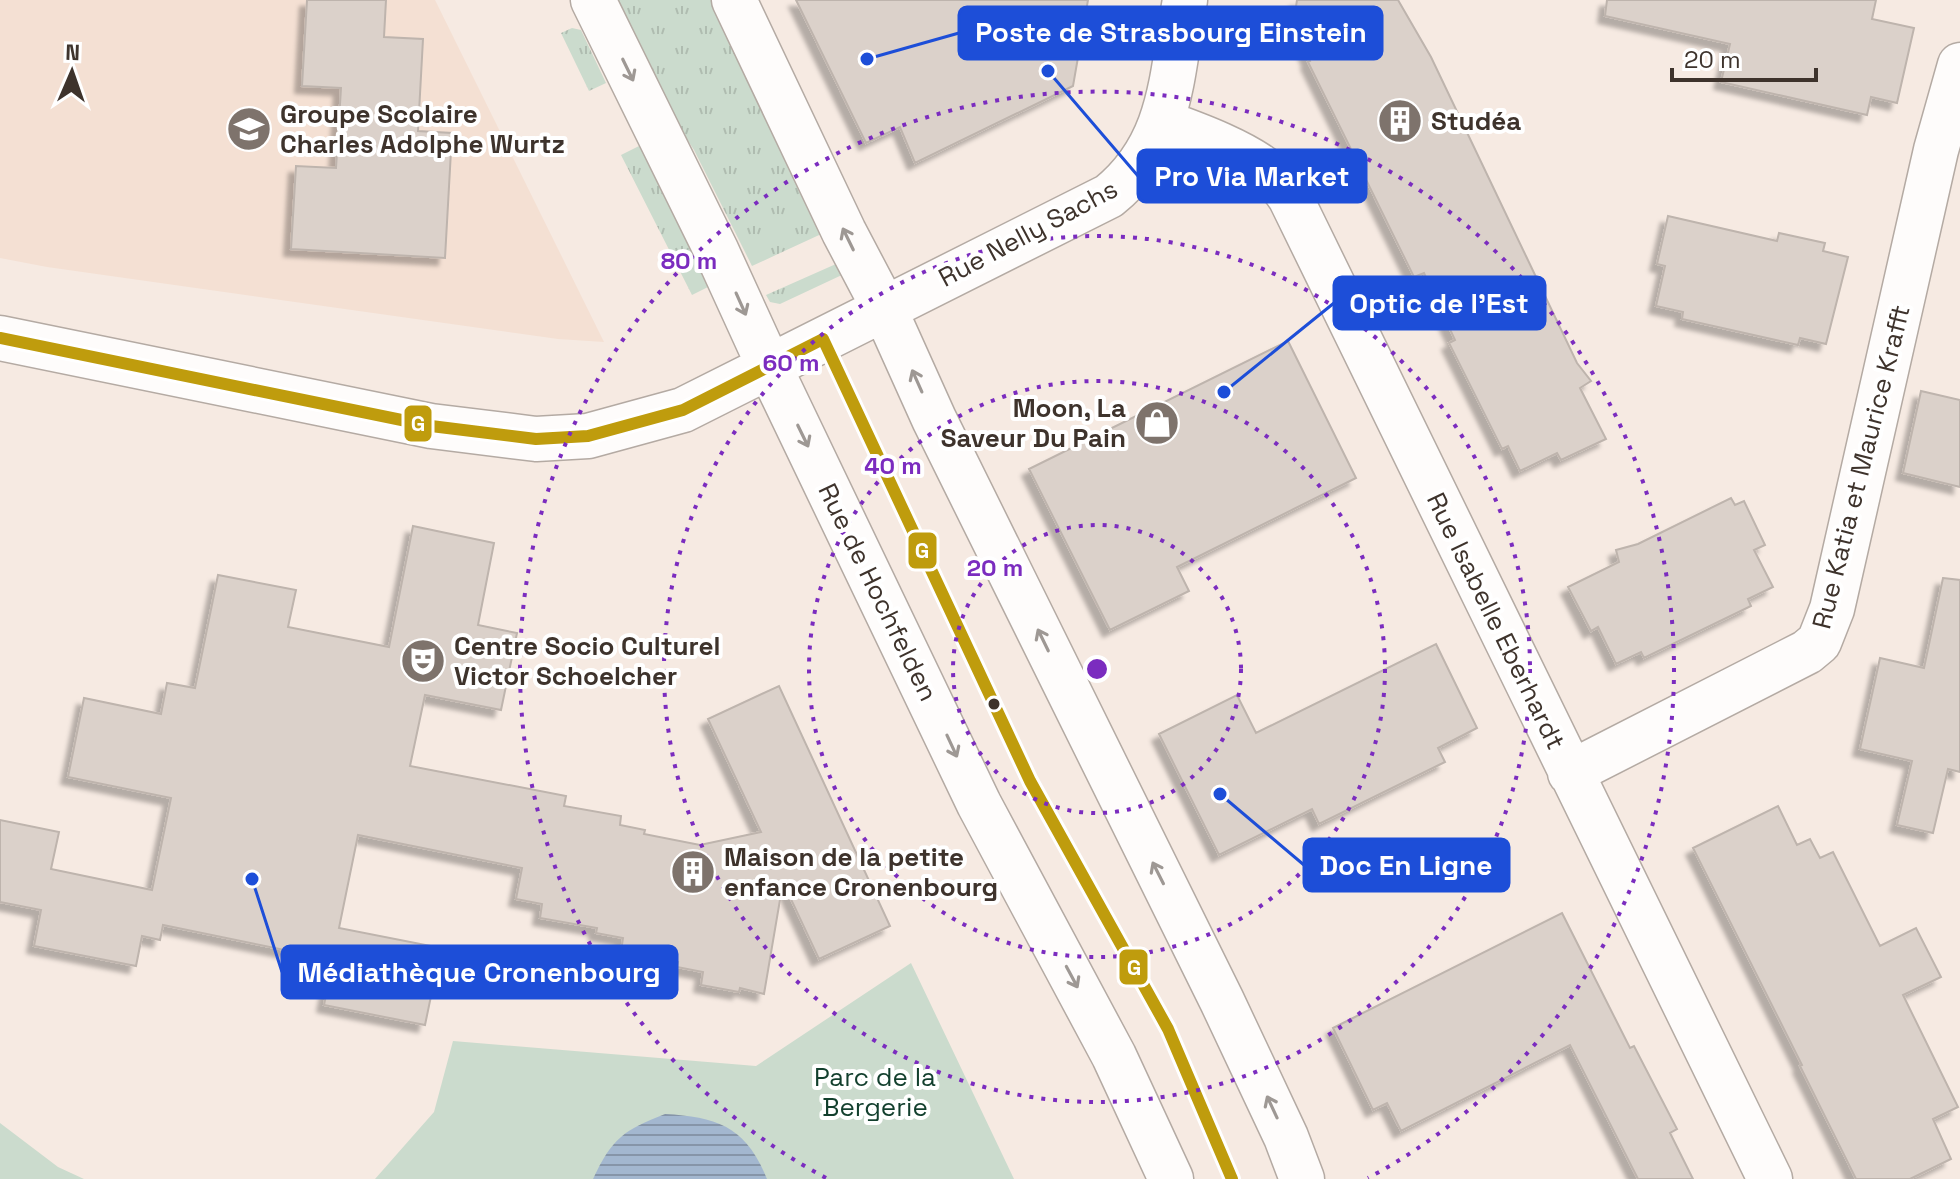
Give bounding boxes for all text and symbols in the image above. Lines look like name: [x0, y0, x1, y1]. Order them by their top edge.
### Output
callout: Poste de Strasbourg Einstein: [959, 7, 1382, 59]
text: Poste de Strasbourg Einstein: [975, 14, 1367, 50]
north arrow: [32, 32, 112, 112]
scale bar: [1672, 32, 1816, 82]
text: N: [65, 38, 81, 66]
text: 20 m: [1684, 44, 1741, 75]
one-way arrow: [621, 57, 636, 81]
place label: Groupe Scolaire Charles Adolphe Wurtz: [280, 97, 565, 161]
building icon: Studéa: [1376, 97, 1424, 145]
place label: Studéa: [1431, 104, 1521, 138]
school or university icon: Groupe Scolaire Charles Adolphe Wurtz: [225, 105, 273, 153]
callout: Pro Via Market: [1138, 150, 1366, 202]
text: Pro Via Market: [1155, 158, 1349, 194]
street label: Rue Nelly Sachs: [933, 171, 1123, 295]
one-way arrow: [839, 227, 855, 251]
text: 80 m: [661, 245, 717, 276]
callout: Optic de l'Est: [1334, 277, 1545, 329]
text: Optic de l'Est: [1349, 285, 1529, 321]
one-way arrow: [734, 291, 749, 316]
street label: Rue Katia et Maurice Krafft: [1804, 301, 1918, 633]
text: 60 m: [763, 347, 819, 378]
one-way arrow: [908, 370, 923, 394]
place label: Moon, La Saveur Du Pain: [941, 391, 1126, 455]
shop icon: Moon, La Saveur Du Pain: [1133, 399, 1181, 447]
line badge: G: [403, 404, 433, 443]
text: G: [411, 409, 425, 437]
one-way arrow: [796, 424, 811, 448]
text: 40 m: [864, 450, 922, 481]
street label: Rue de Hochfelden: [811, 478, 945, 706]
street label: Rue Isabelle Eberhardt: [1419, 487, 1573, 755]
line badge: G: [907, 531, 938, 570]
text: G: [915, 536, 929, 564]
text: 20 m: [967, 552, 1023, 583]
place label: Centre Socio Culturel Victor Schoelcher: [454, 629, 720, 693]
one-way arrow: [1035, 629, 1050, 653]
theatre icon: Centre Socio Culturel Victor Schoelcher: [399, 637, 447, 685]
centre of rings: [1083, 655, 1111, 683]
unlabelled marker: [986, 696, 1002, 712]
one-way arrow: [945, 734, 960, 758]
callout: Doc En Ligne: [1304, 839, 1509, 891]
place label: Maison de la petite enfance Cronenbourg: [724, 840, 998, 904]
text: Doc En Ligne: [1319, 847, 1493, 883]
building icon: Maison de la petite enfance Cronenbourg: [669, 848, 717, 896]
one-way arrow: [1150, 862, 1166, 886]
callout: Médiathèque Cronenbourg: [282, 946, 677, 998]
line badge: G: [1118, 948, 1149, 986]
text: G: [1127, 953, 1141, 981]
text: Médiathèque Cronenbourg: [298, 954, 661, 990]
one-way arrow: [1064, 965, 1080, 988]
park label: Parc de la Bergerie: [814, 1060, 936, 1124]
one-way arrow: [1264, 1095, 1279, 1119]

